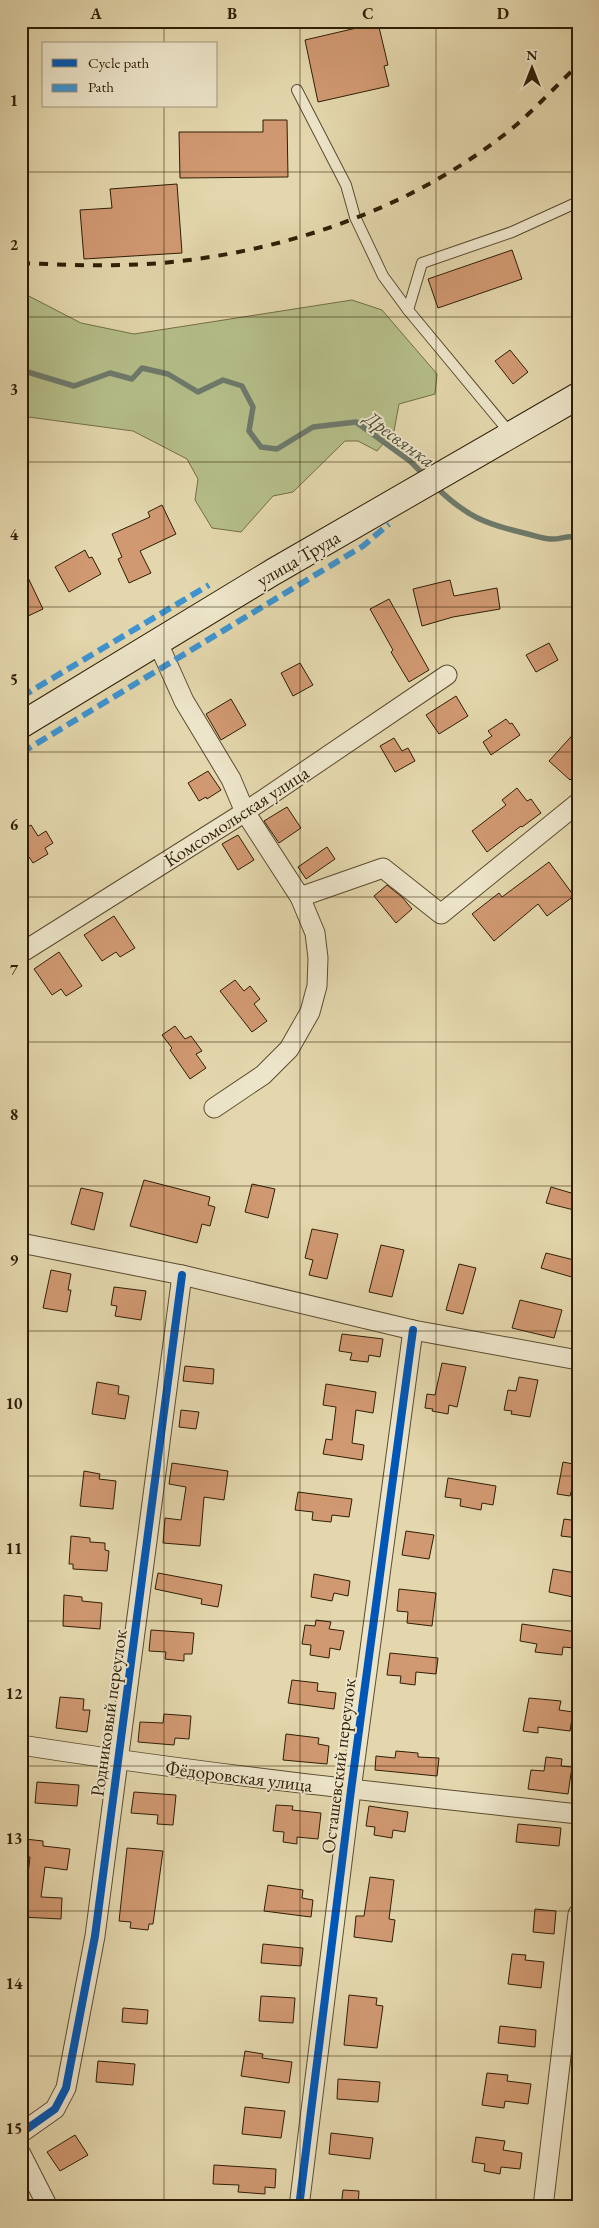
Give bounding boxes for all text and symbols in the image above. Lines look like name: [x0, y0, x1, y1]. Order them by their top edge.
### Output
text: A: [89, 3, 102, 24]
text: B: [227, 3, 237, 24]
text: C: [362, 3, 374, 24]
text: D: [497, 3, 509, 24]
legend: [42, 42, 218, 108]
north arrow: [506, 42, 556, 92]
text: N: [526, 46, 538, 64]
text: Cycle path: [88, 53, 150, 72]
text: Path: [88, 77, 114, 96]
text: 1: [10, 90, 18, 111]
text: 2: [10, 234, 19, 255]
text: 3: [10, 379, 18, 400]
water label: Дресвянка: [358, 403, 441, 473]
text: 4: [10, 524, 19, 545]
street label: улица Труда: [252, 524, 345, 592]
text: 5: [10, 669, 18, 690]
street label: Комсомольская улица: [159, 760, 314, 873]
text: 6: [10, 814, 19, 835]
text: 7: [10, 959, 19, 980]
text: 8: [10, 1104, 18, 1125]
text: 9: [10, 1249, 19, 1270]
text: 10: [6, 1393, 23, 1414]
text: 11: [6, 1538, 22, 1559]
street label: Родниковый переулок: [84, 1628, 133, 1798]
street label: Осташевский переулок: [315, 1677, 362, 1855]
text: 12: [6, 1683, 23, 1704]
street label: Фёдоровская улица: [164, 1755, 314, 1798]
text: 13: [6, 1828, 22, 1849]
text: 14: [6, 1973, 23, 1994]
text: 15: [6, 2118, 22, 2139]

